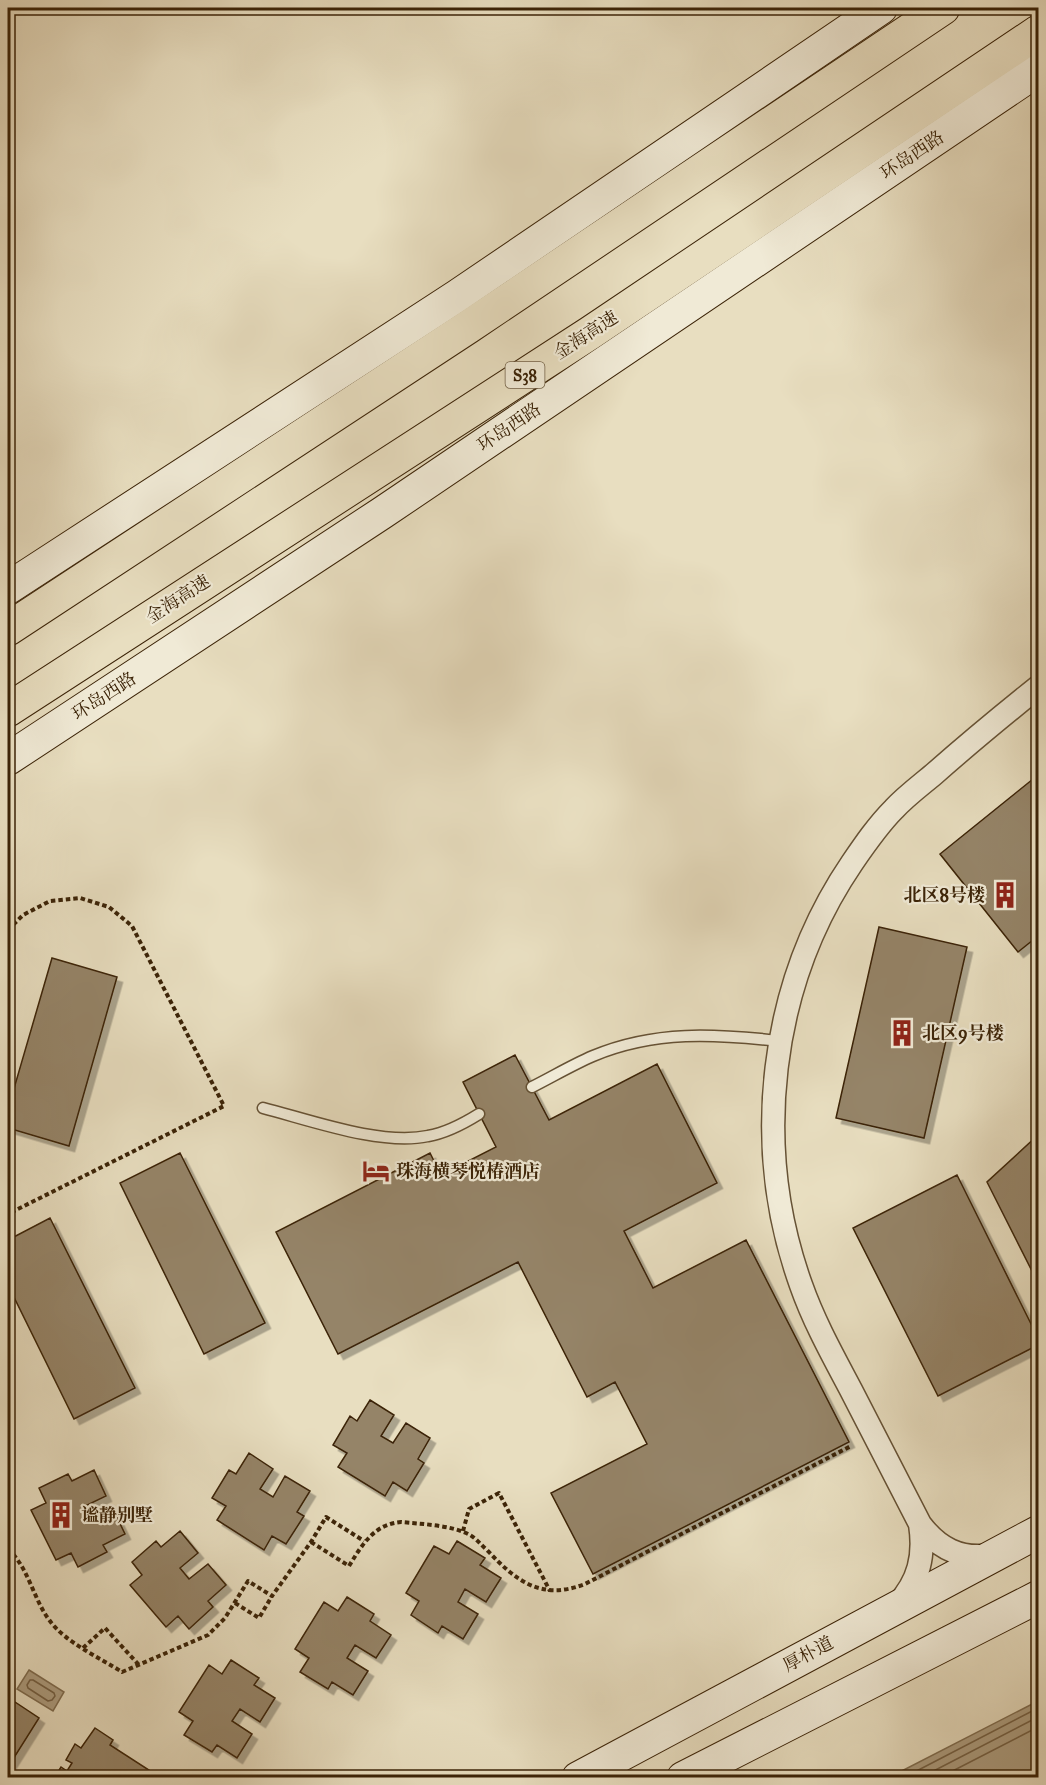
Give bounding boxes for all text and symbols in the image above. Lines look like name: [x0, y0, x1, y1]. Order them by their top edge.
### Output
street label: 环岛西路: [876, 126, 948, 184]
street label: 金海高速: [550, 306, 622, 364]
road number: S38: [506, 362, 544, 388]
street label: 环岛西路: [473, 398, 545, 456]
street label: 金海高速: [142, 570, 214, 628]
street label: 环岛西路: [68, 667, 140, 725]
building icon: 北区8号楼: [990, 880, 1020, 910]
place label: 北区8号楼: [903, 884, 985, 906]
building icon: 北区9号楼: [887, 1018, 917, 1048]
place label: 北区9号楼: [922, 1022, 1004, 1045]
hotel icon: 珠海横琴悦椿酒店: [361, 1156, 391, 1186]
place label: 珠海横琴悦椿酒店: [396, 1160, 540, 1182]
building icon: 谧静别墅: [46, 1500, 76, 1530]
place label: 谧静别墅: [81, 1504, 153, 1526]
street label: 厚朴道: [779, 1632, 837, 1676]

